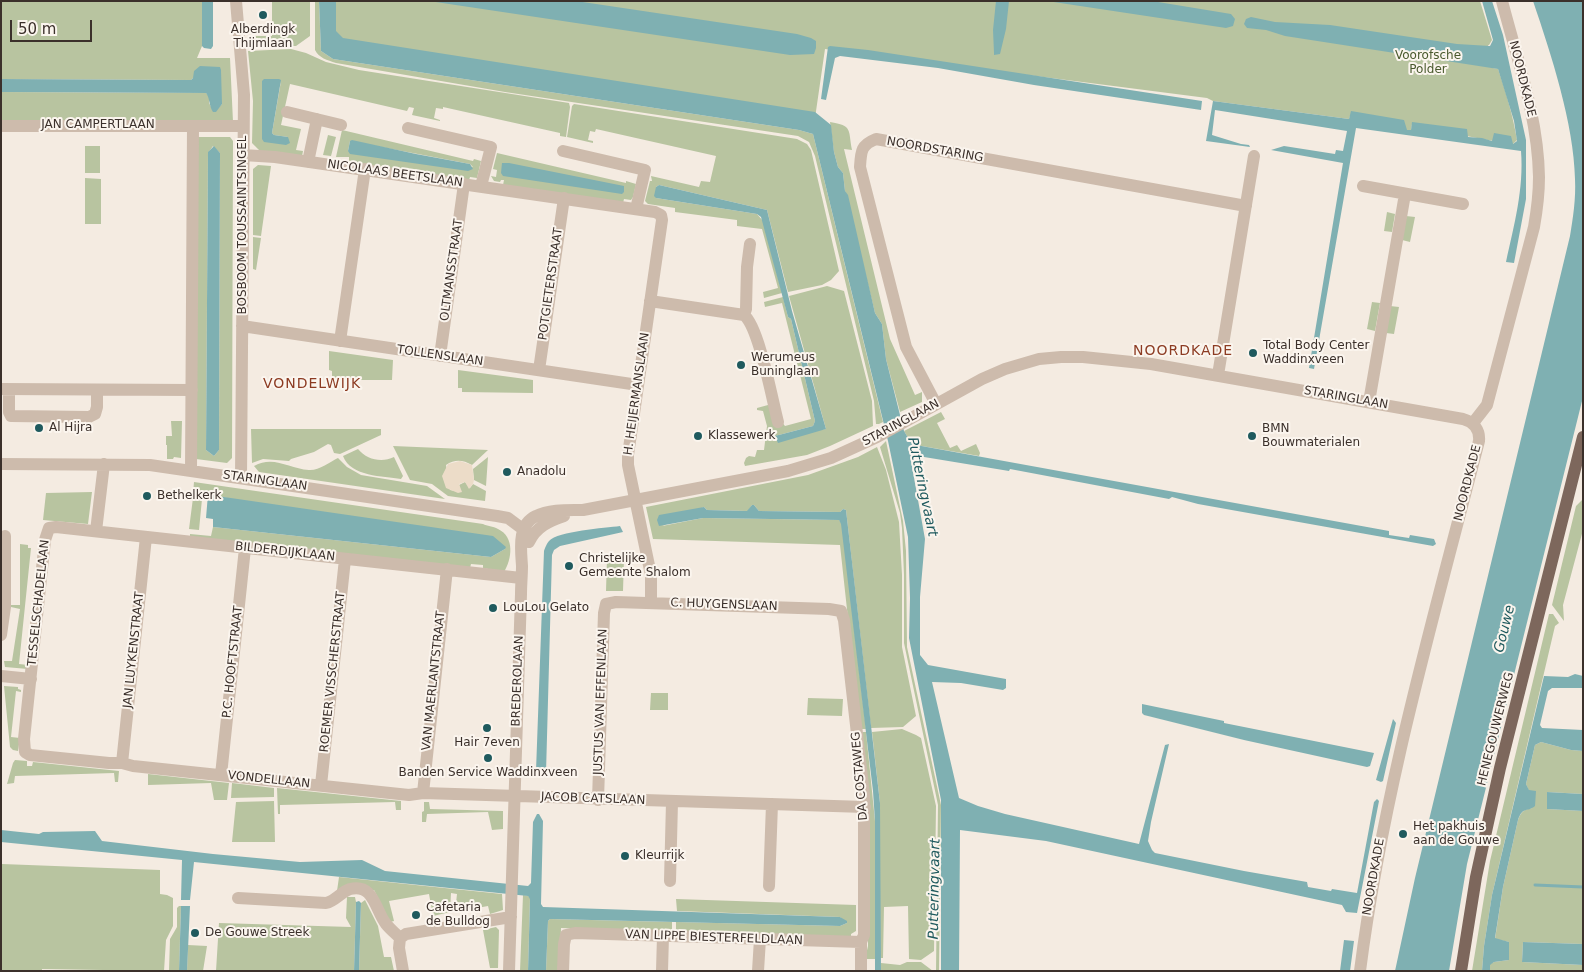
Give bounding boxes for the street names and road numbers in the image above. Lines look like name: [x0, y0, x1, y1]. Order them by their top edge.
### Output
street label: NOORDKADE: [1506, 39, 1538, 119]
street label: JAN CAMPERTLAAN: [41, 118, 155, 132]
street label: NOORDSTARING: [886, 134, 984, 166]
street label: BOSBOOM TOUSSAINTSINGEL: [236, 136, 250, 314]
street label: NICOLAAS BEETSLAAN: [326, 157, 464, 191]
street label: OLTMANSSTRAAT: [438, 218, 466, 322]
street label: POTGIETERSTRAAT: [536, 227, 566, 341]
street label: H. HEIJERMANSLAAN: [621, 332, 653, 456]
street label: TOLLENSLAAN: [396, 343, 484, 369]
street label: STARINGLAAN: [1303, 384, 1389, 412]
street label: STARINGLAAN: [860, 397, 942, 449]
street label: NOORDKADE: [1452, 443, 1484, 523]
street label: STARINGLAAN: [222, 468, 308, 494]
street label: TESSELSCHADELAAN: [25, 539, 53, 667]
street label: BILDERDIJKLAAN: [234, 540, 336, 564]
street label: JAN LUYKENSTRAAT: [121, 591, 147, 709]
street label: ROEMER VISSCHERSTRAAT: [317, 591, 349, 753]
street label: C. HUYGENSLAAN: [670, 596, 778, 614]
street label: P.C. HOOFTSTRAAT: [220, 605, 246, 719]
street label: VAN MAERLANTSTRAAT: [420, 610, 448, 752]
street label: JUSTUS VAN EFFENLAAN: [591, 629, 611, 775]
street label: BREDEROLAAN: [509, 635, 527, 727]
street label: HENEGOUWERWEG: [1475, 671, 1517, 787]
street label: DA COSTAWEG: [849, 731, 871, 821]
street label: VONDELLAAN: [227, 769, 311, 791]
street label: JACOB CATSLAAN: [541, 790, 645, 808]
street label: NOORDKADE: [1360, 837, 1388, 917]
street label: VAN LIPPE BIESTERFELDLAAN: [625, 928, 803, 948]

